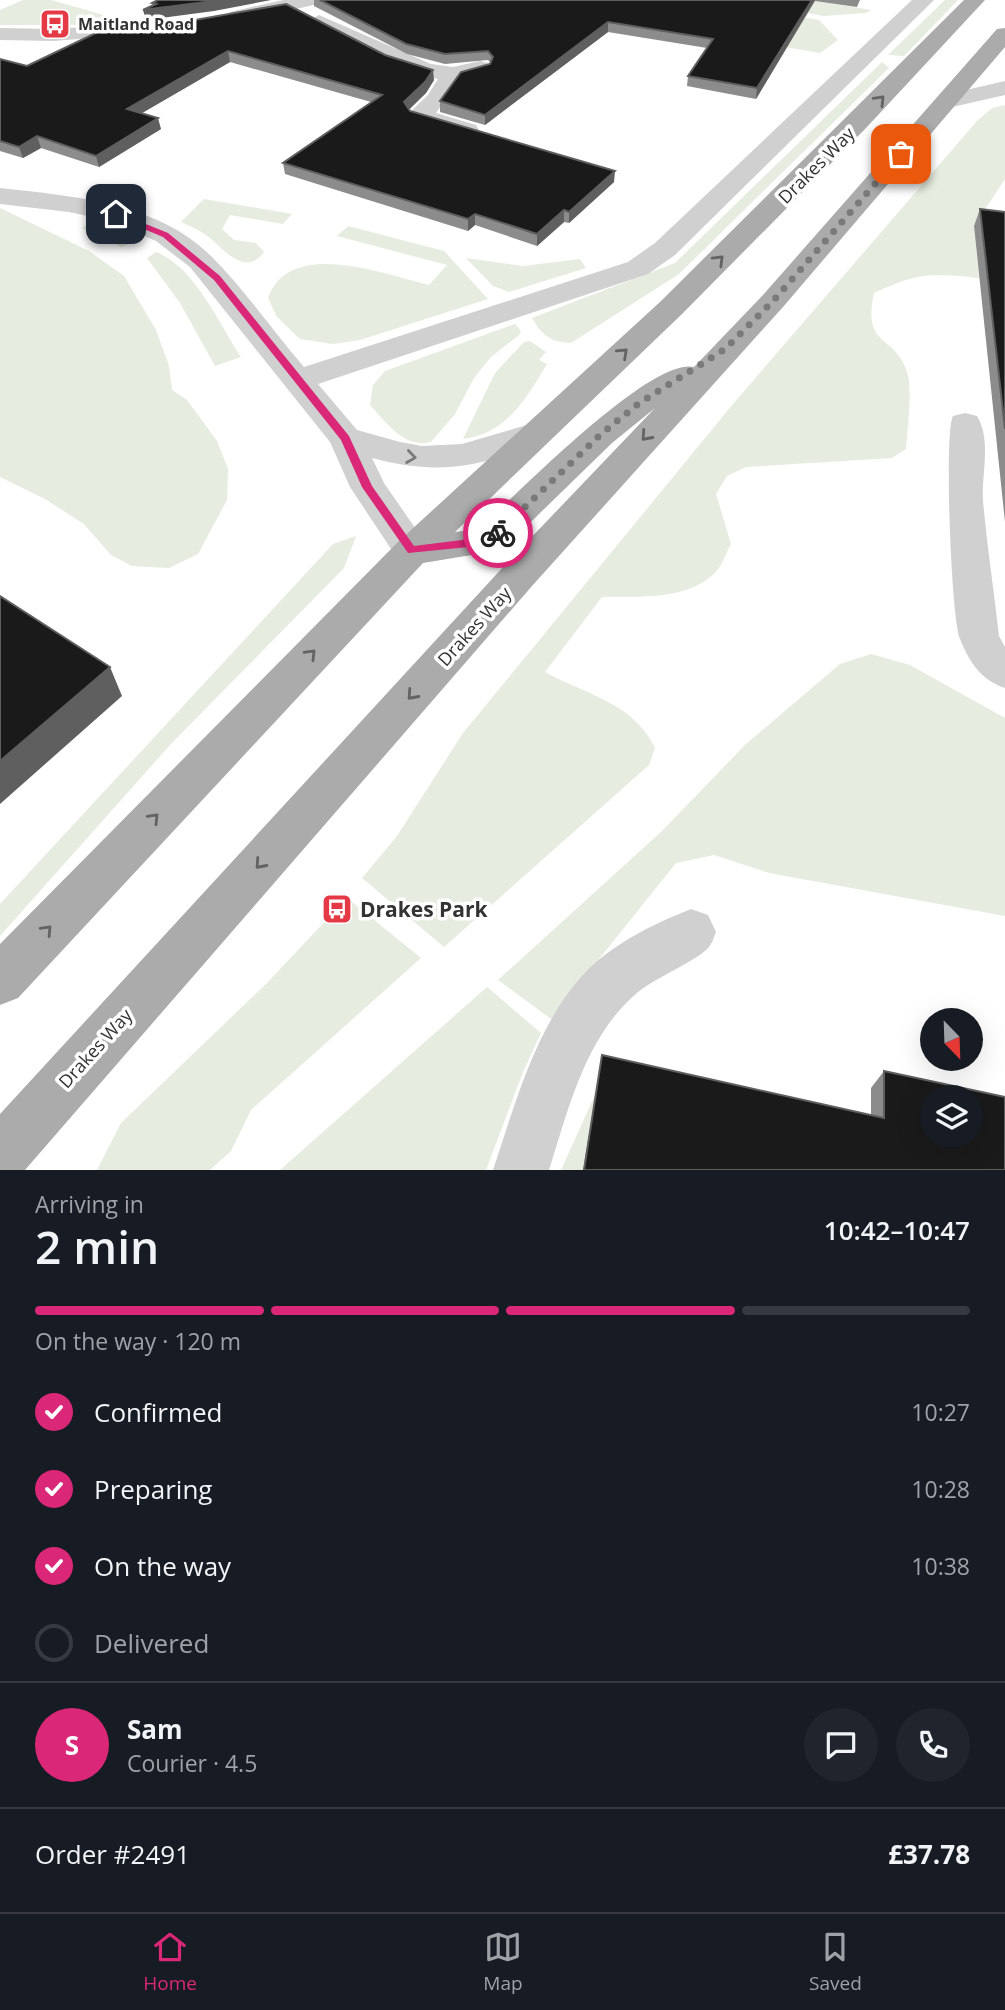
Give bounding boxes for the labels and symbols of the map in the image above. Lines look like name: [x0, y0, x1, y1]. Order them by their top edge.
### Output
bus stop icon: Maitland Road: [38, 7, 72, 41]
place label: Maitland Road: [78, 13, 194, 35]
one-way arrow: [872, 95, 885, 108]
street label: Drakes Way: [773, 121, 860, 208]
pin: [871, 124, 931, 184]
pin: [86, 184, 146, 244]
one-way arrow: [711, 256, 724, 269]
one-way arrow: [615, 349, 628, 362]
one-way arrow: [642, 427, 655, 440]
one-way arrow: [405, 450, 417, 465]
courier: [463, 498, 533, 568]
street label: Drakes Way: [432, 581, 517, 671]
one-way arrow: [303, 649, 316, 662]
one-way arrow: [408, 687, 420, 700]
one-way arrow: [145, 813, 158, 826]
one-way arrow: [256, 856, 268, 869]
bus stop icon: Drakes Park: [320, 892, 354, 926]
place label: Drakes Park: [360, 895, 488, 923]
one-way arrow: [38, 925, 51, 938]
street label: Drakes Way: [53, 1003, 138, 1093]
north arrow: [920, 1008, 984, 1071]

